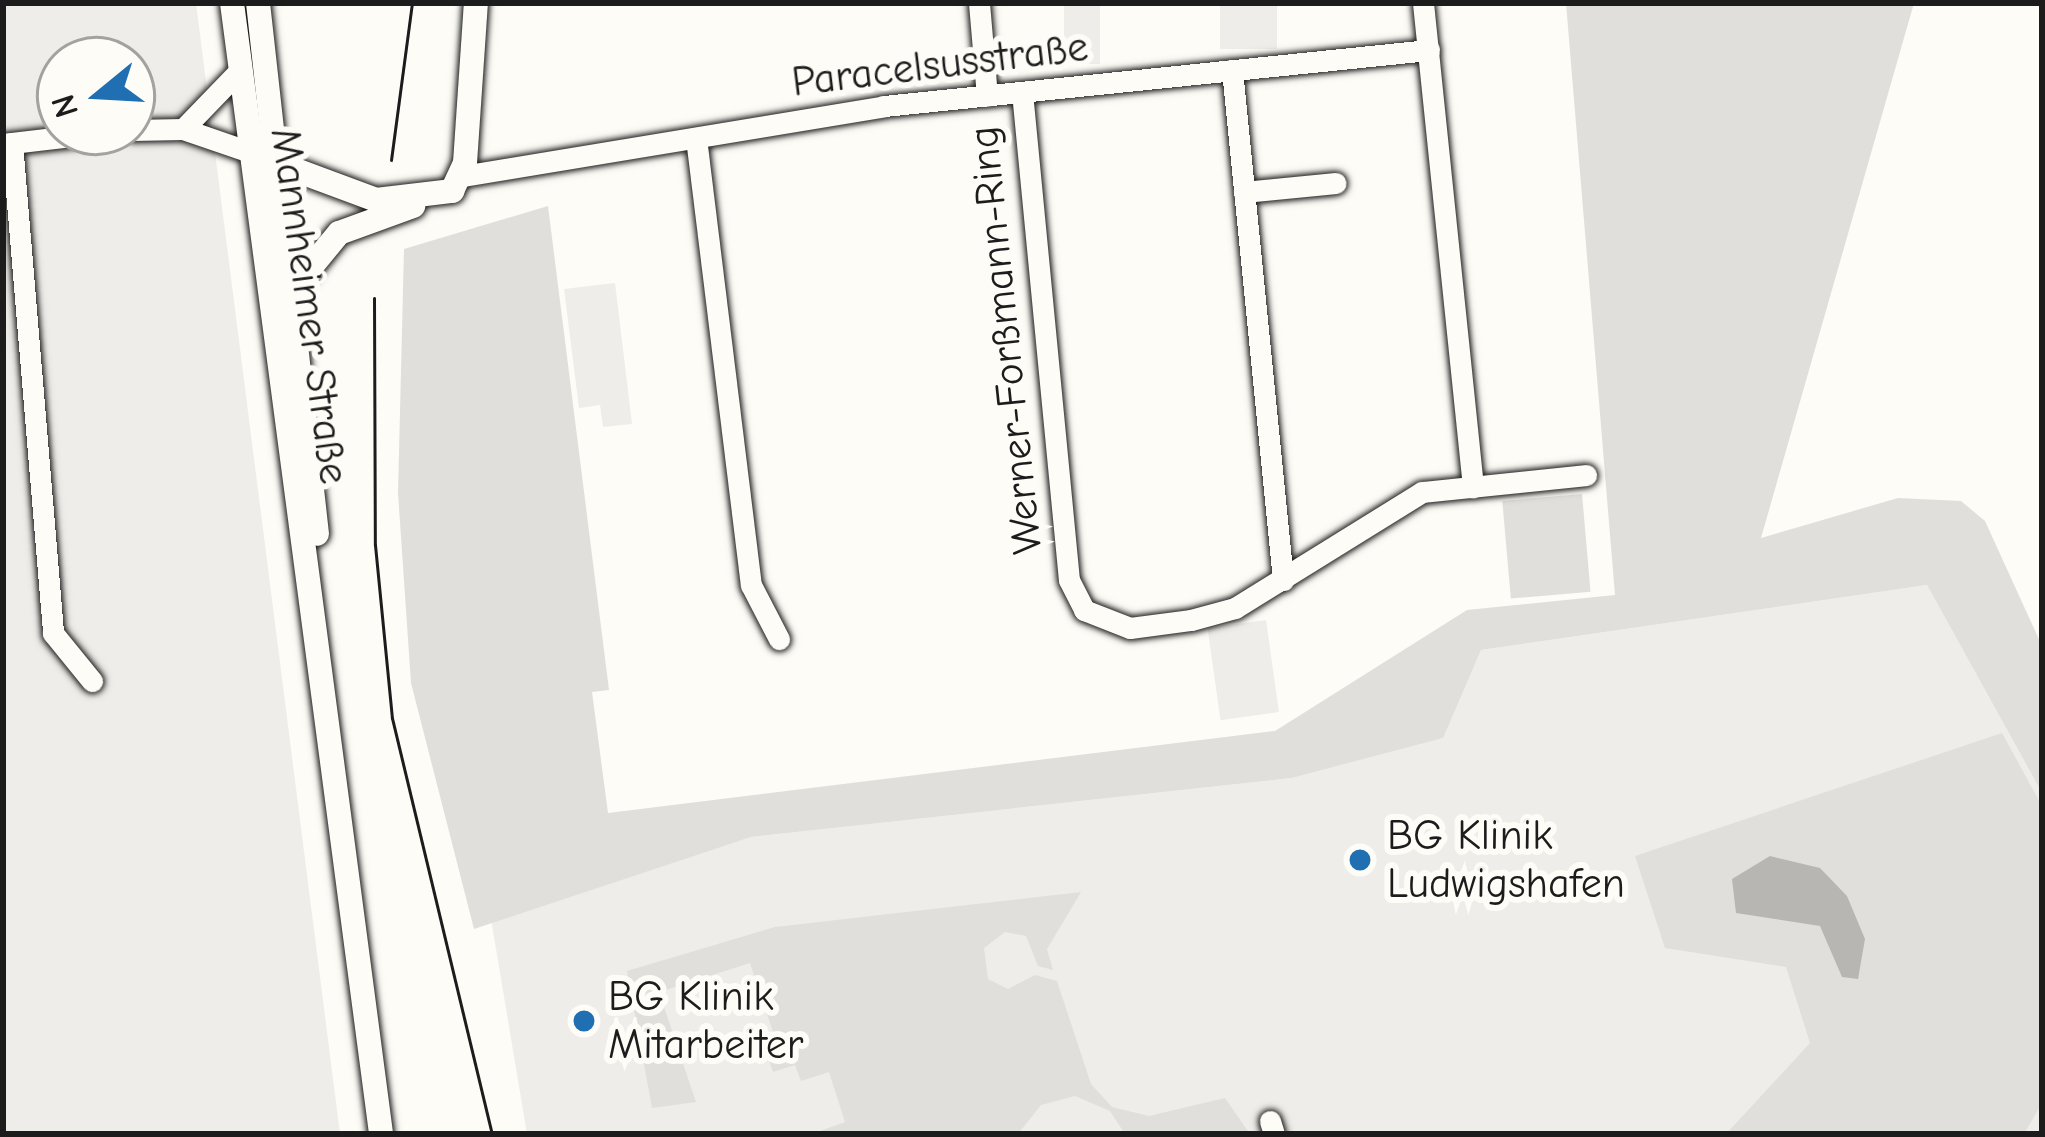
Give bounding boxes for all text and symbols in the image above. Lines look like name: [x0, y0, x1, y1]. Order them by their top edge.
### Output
street label: Paracelsusstraße: [789, 22, 1091, 108]
north arrow: [36, 36, 156, 156]
text: N: [43, 90, 86, 122]
street label: Werner-Forßmann-Ring: [958, 124, 1054, 556]
street label: Mannheimer Straße: [259, 125, 359, 487]
place label: BG Klinik Ludwigshafen: [1387, 811, 1625, 910]
marker: BG Klinik Ludwigshafen: [1344, 844, 1376, 876]
place label: BG Klinik Mitarbeiter: [608, 972, 803, 1070]
marker: BG Klinik Mitarbeiter: [571, 1008, 597, 1034]

